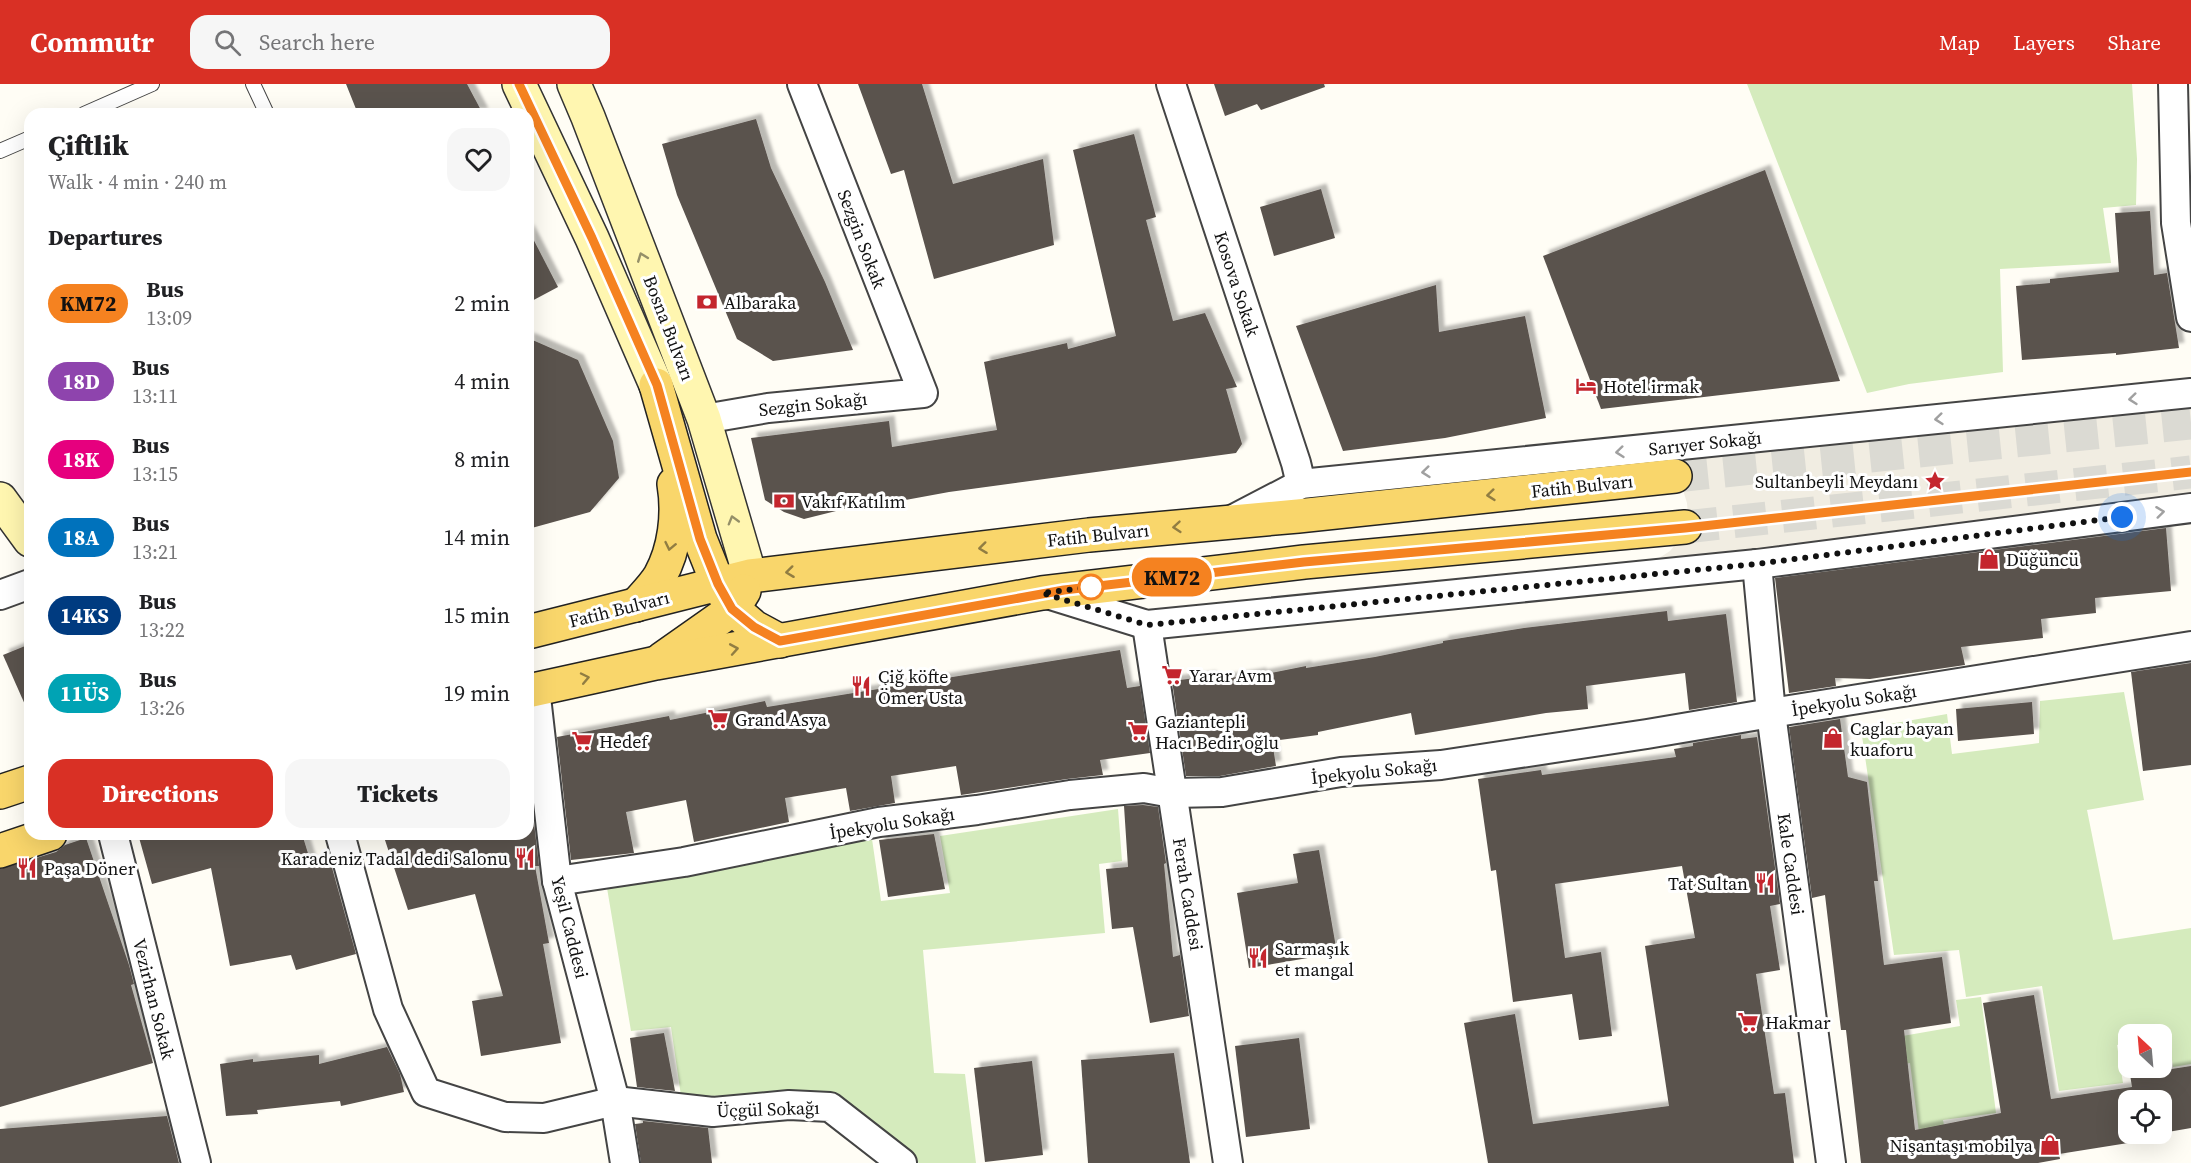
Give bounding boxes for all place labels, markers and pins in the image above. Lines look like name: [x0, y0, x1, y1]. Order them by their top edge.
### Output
bank icon: Albaraka: [695, 290, 719, 314]
place label: Albaraka: [724, 290, 797, 315]
hotel icon: Hotel irmak: [1574, 374, 1598, 398]
place label: Hotel irmak: [1603, 374, 1699, 399]
place label: Sultanbeyli Meydanı: [1755, 469, 1918, 494]
place icon: Sultanbeyli Meydanı: [1923, 469, 1947, 493]
bank icon: Vakıf Katılım: [772, 489, 796, 513]
place label: Vakıf Katılım: [801, 489, 906, 514]
shop icon: Düğüncü: [1977, 547, 2001, 571]
place label: Düğüncü: [2006, 547, 2079, 572]
unlabelled marker: [1078, 574, 1104, 600]
supermarket icon: Yarar Avm: [1160, 663, 1184, 687]
place label: Yarar Avm: [1189, 663, 1273, 688]
place label: Çiğ köfte Ömer Usta: [878, 664, 964, 710]
restaurant icon: Çiğ köfte Ömer Usta: [849, 674, 873, 698]
supermarket icon: Grand Asya: [706, 707, 730, 731]
place label: Grand Asya: [735, 707, 828, 732]
place label: Gaziantepli Hacı Bedir oğlu: [1155, 709, 1279, 755]
place label: Caglar bayan kuaforu: [1850, 716, 1954, 762]
supermarket icon: Gaziantepli Hacı Bedir oğlu: [1126, 719, 1150, 743]
shop icon: Caglar bayan kuaforu: [1821, 726, 1845, 750]
supermarket icon: Hedef: [570, 729, 594, 753]
place label: Hedef: [599, 729, 649, 754]
place label: Karadeniz Tadal dedi Salonu: [281, 846, 508, 871]
restaurant icon: Karadeniz Tadal dedi Salonu: [513, 846, 537, 870]
restaurant icon: Paşa Döner: [15, 856, 39, 880]
place label: Paşa Döner: [44, 856, 136, 881]
place label: Tat Sultan: [1668, 871, 1748, 896]
restaurant icon: Tat Sultan: [1753, 871, 1777, 895]
place label: Sarmaşık et mangal: [1275, 936, 1354, 982]
restaurant icon: Sarmaşık et mangal: [1246, 946, 1270, 970]
supermarket icon: Hakmar: [1736, 1010, 1760, 1034]
place label: Hakmar: [1765, 1010, 1831, 1035]
place label: Nişantaşı mobilya: [1889, 1133, 2034, 1158]
shop icon: Nişantaşı mobilya: [2038, 1133, 2062, 1157]

